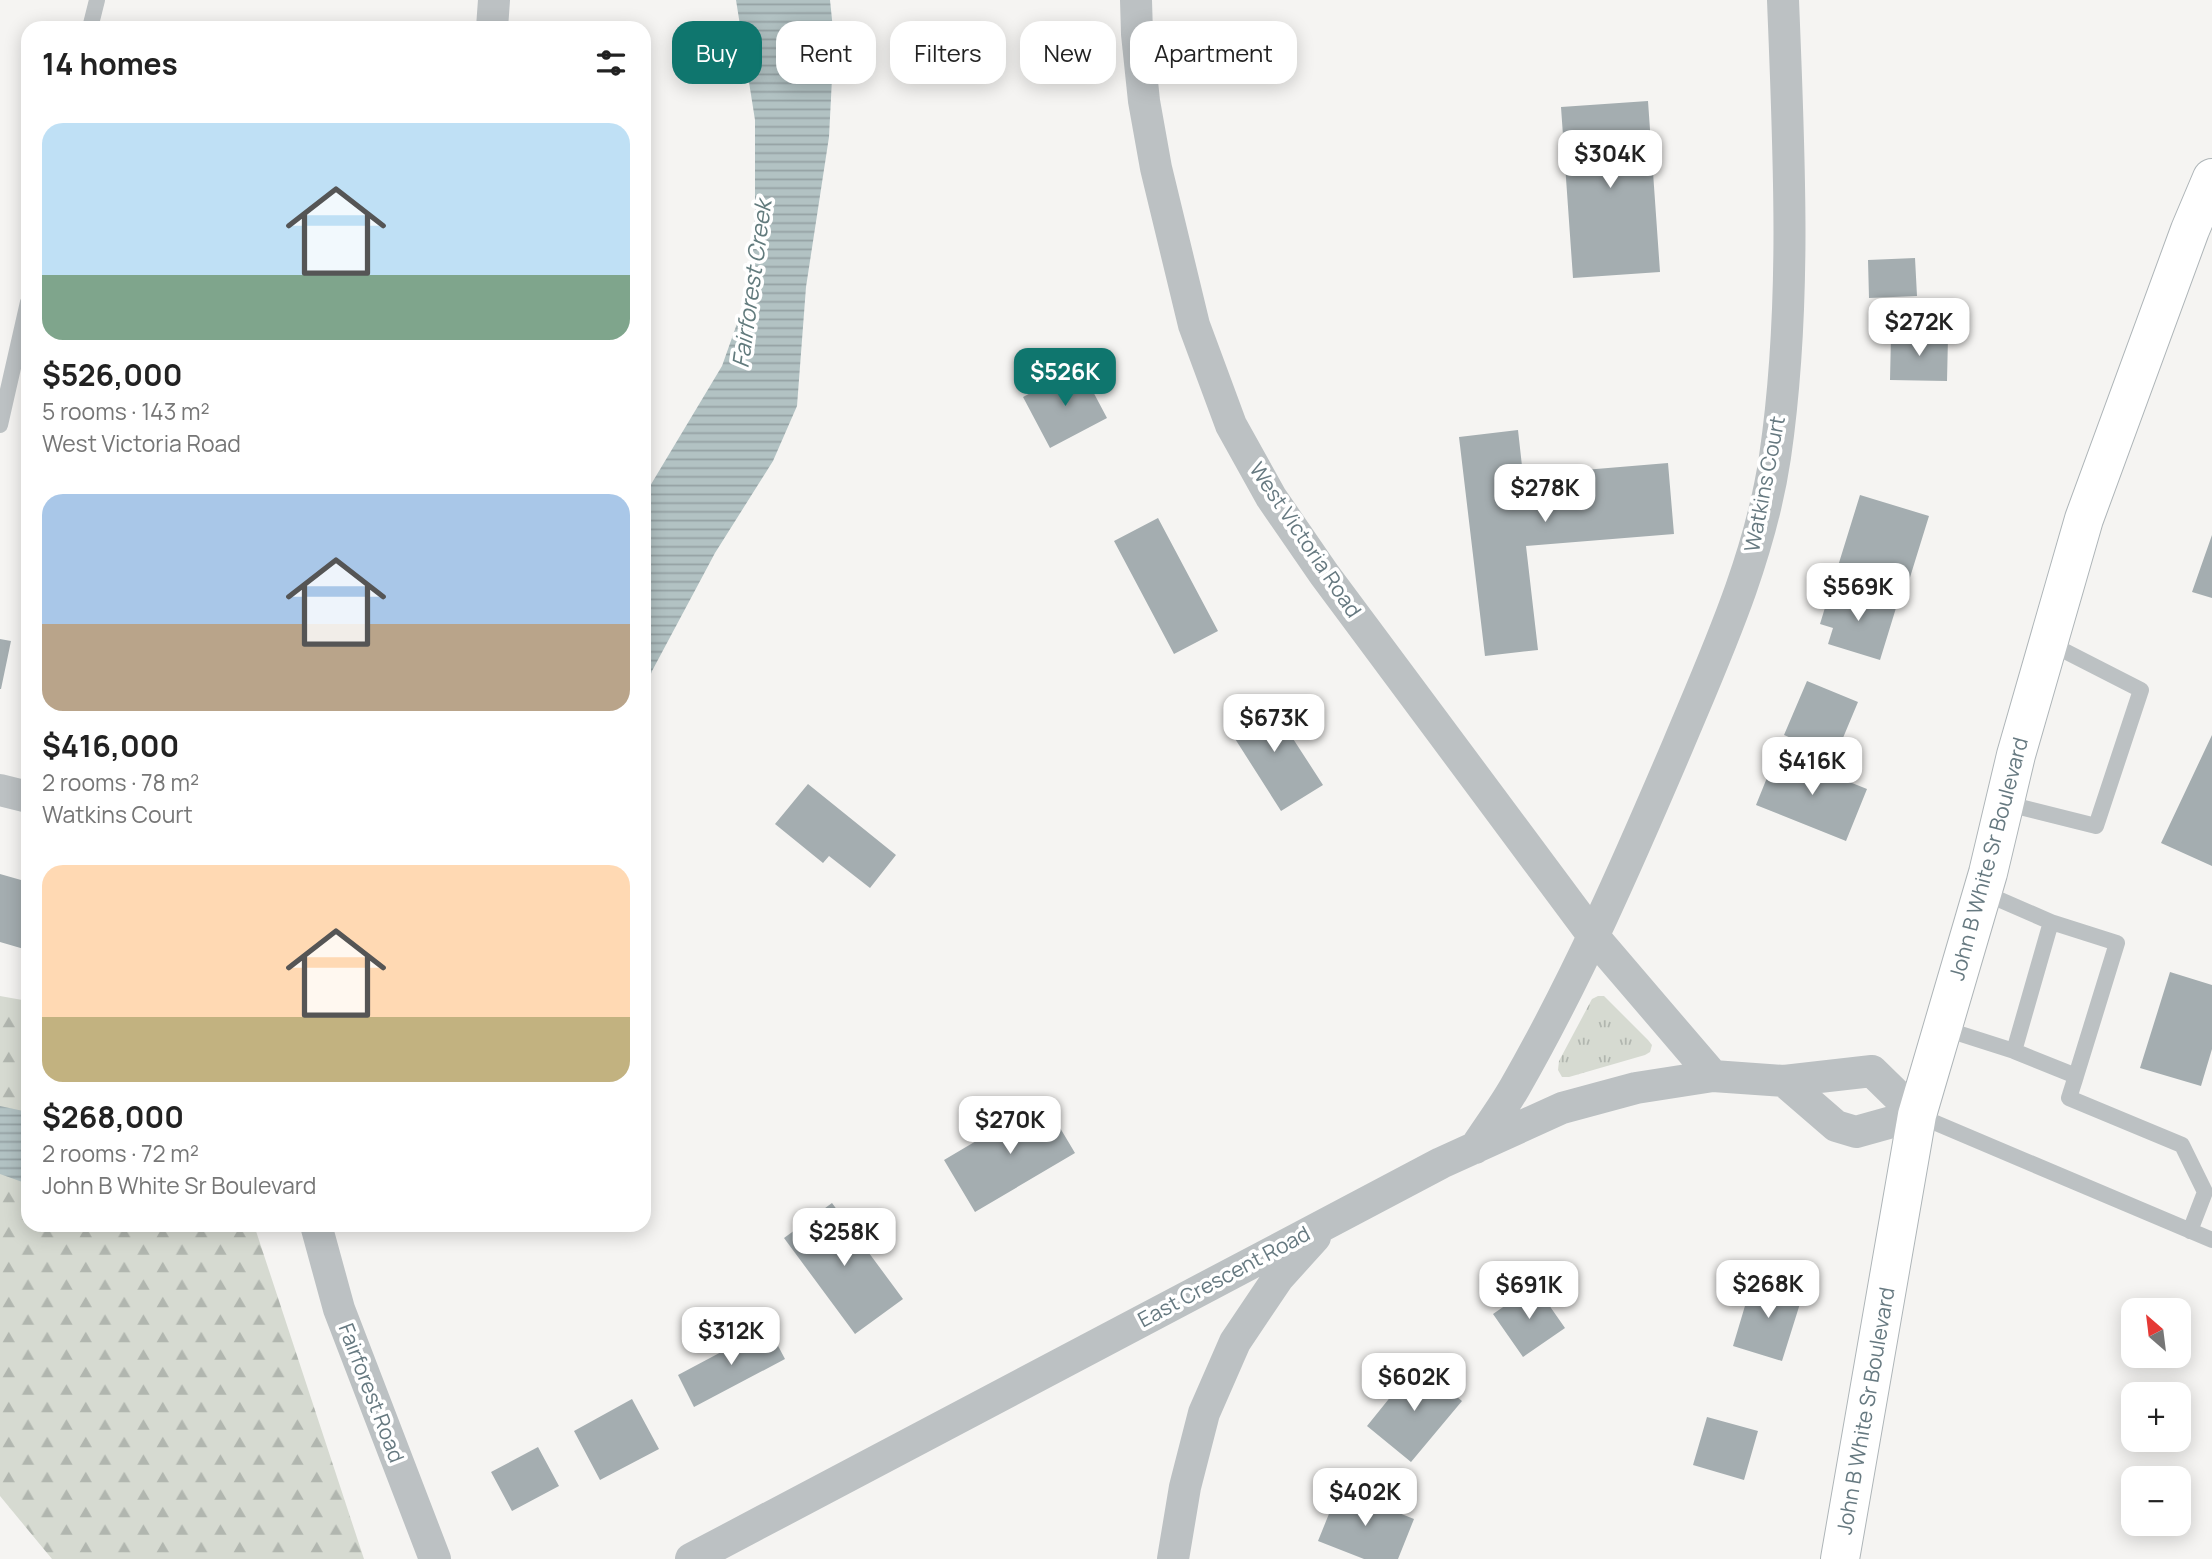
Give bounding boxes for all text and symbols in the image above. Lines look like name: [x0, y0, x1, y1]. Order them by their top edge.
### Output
chip: Buy: [672, 21, 762, 84]
chip: Rent: [776, 21, 876, 84]
chip: Filters: [890, 21, 1006, 84]
chip: New: [1020, 21, 1116, 84]
chip: Apartment: [1130, 21, 1297, 84]
text: 14 homes: [42, 43, 178, 84]
icon: filters: [592, 44, 630, 82]
pin: $304K: [1561, 130, 1659, 190]
text: $304K: [1574, 137, 1646, 169]
icon: home: [273, 168, 399, 294]
water label: Fairforest Creek: [723, 194, 779, 370]
pin: $272K: [1870, 298, 1968, 358]
text: $272K: [1885, 305, 1954, 337]
pin: $526K: [1016, 348, 1114, 408]
text: $526,000: [42, 354, 182, 395]
text: $526K: [1030, 355, 1100, 387]
text: 5 rooms · 143 m²: [42, 395, 210, 427]
street label: Watkins Court: [1737, 414, 1791, 554]
text: West Victoria Road: [42, 427, 241, 459]
street label: West Victoria Road: [1243, 456, 1368, 623]
pin: $278K: [1496, 464, 1594, 524]
text: $278K: [1510, 471, 1580, 503]
icon: home: [273, 539, 399, 665]
pin: $569K: [1809, 564, 1907, 623]
text: $569K: [1823, 570, 1893, 602]
pin: $673K: [1225, 694, 1323, 754]
text: $673K: [1239, 701, 1309, 733]
text: $416,000: [42, 725, 179, 766]
street label: John B White Sr Boulevard: [1942, 734, 2034, 983]
pin: $416K: [1763, 738, 1861, 797]
text: $416K: [1778, 744, 1846, 776]
text: 2 rooms · 78 m²: [42, 766, 199, 798]
text: Watkins Court: [42, 798, 193, 830]
icon: home: [273, 910, 399, 1036]
text: $268,000: [42, 1096, 184, 1137]
pin: $270K: [961, 1096, 1059, 1156]
text: $270K: [975, 1103, 1045, 1135]
text: 2 rooms · 72 m²: [42, 1137, 199, 1169]
text: John B White Sr Boulevard: [42, 1169, 316, 1201]
pin: $258K: [795, 1208, 893, 1268]
text: $258K: [809, 1215, 879, 1247]
street label: East Crescent Road: [1133, 1219, 1314, 1333]
pin: $268K: [1719, 1260, 1817, 1320]
pin: $691K: [1480, 1262, 1578, 1321]
text: $268K: [1732, 1267, 1804, 1299]
text: $691K: [1495, 1268, 1563, 1300]
street label: John B White Sr Boulevard: [1829, 1285, 1901, 1537]
north arrow: [2121, 1298, 2191, 1368]
map controls: [2121, 1298, 2191, 1536]
pin: $312K: [682, 1308, 780, 1367]
text: $312K: [698, 1314, 764, 1346]
street label: Fairforest Road: [333, 1319, 411, 1466]
pin: $602K: [1365, 1354, 1463, 1413]
text: $602K: [1378, 1360, 1450, 1392]
button: +: [2121, 1382, 2191, 1452]
button: −: [2121, 1466, 2191, 1536]
pin: $402K: [1316, 1468, 1414, 1528]
text: $402K: [1329, 1475, 1401, 1507]

